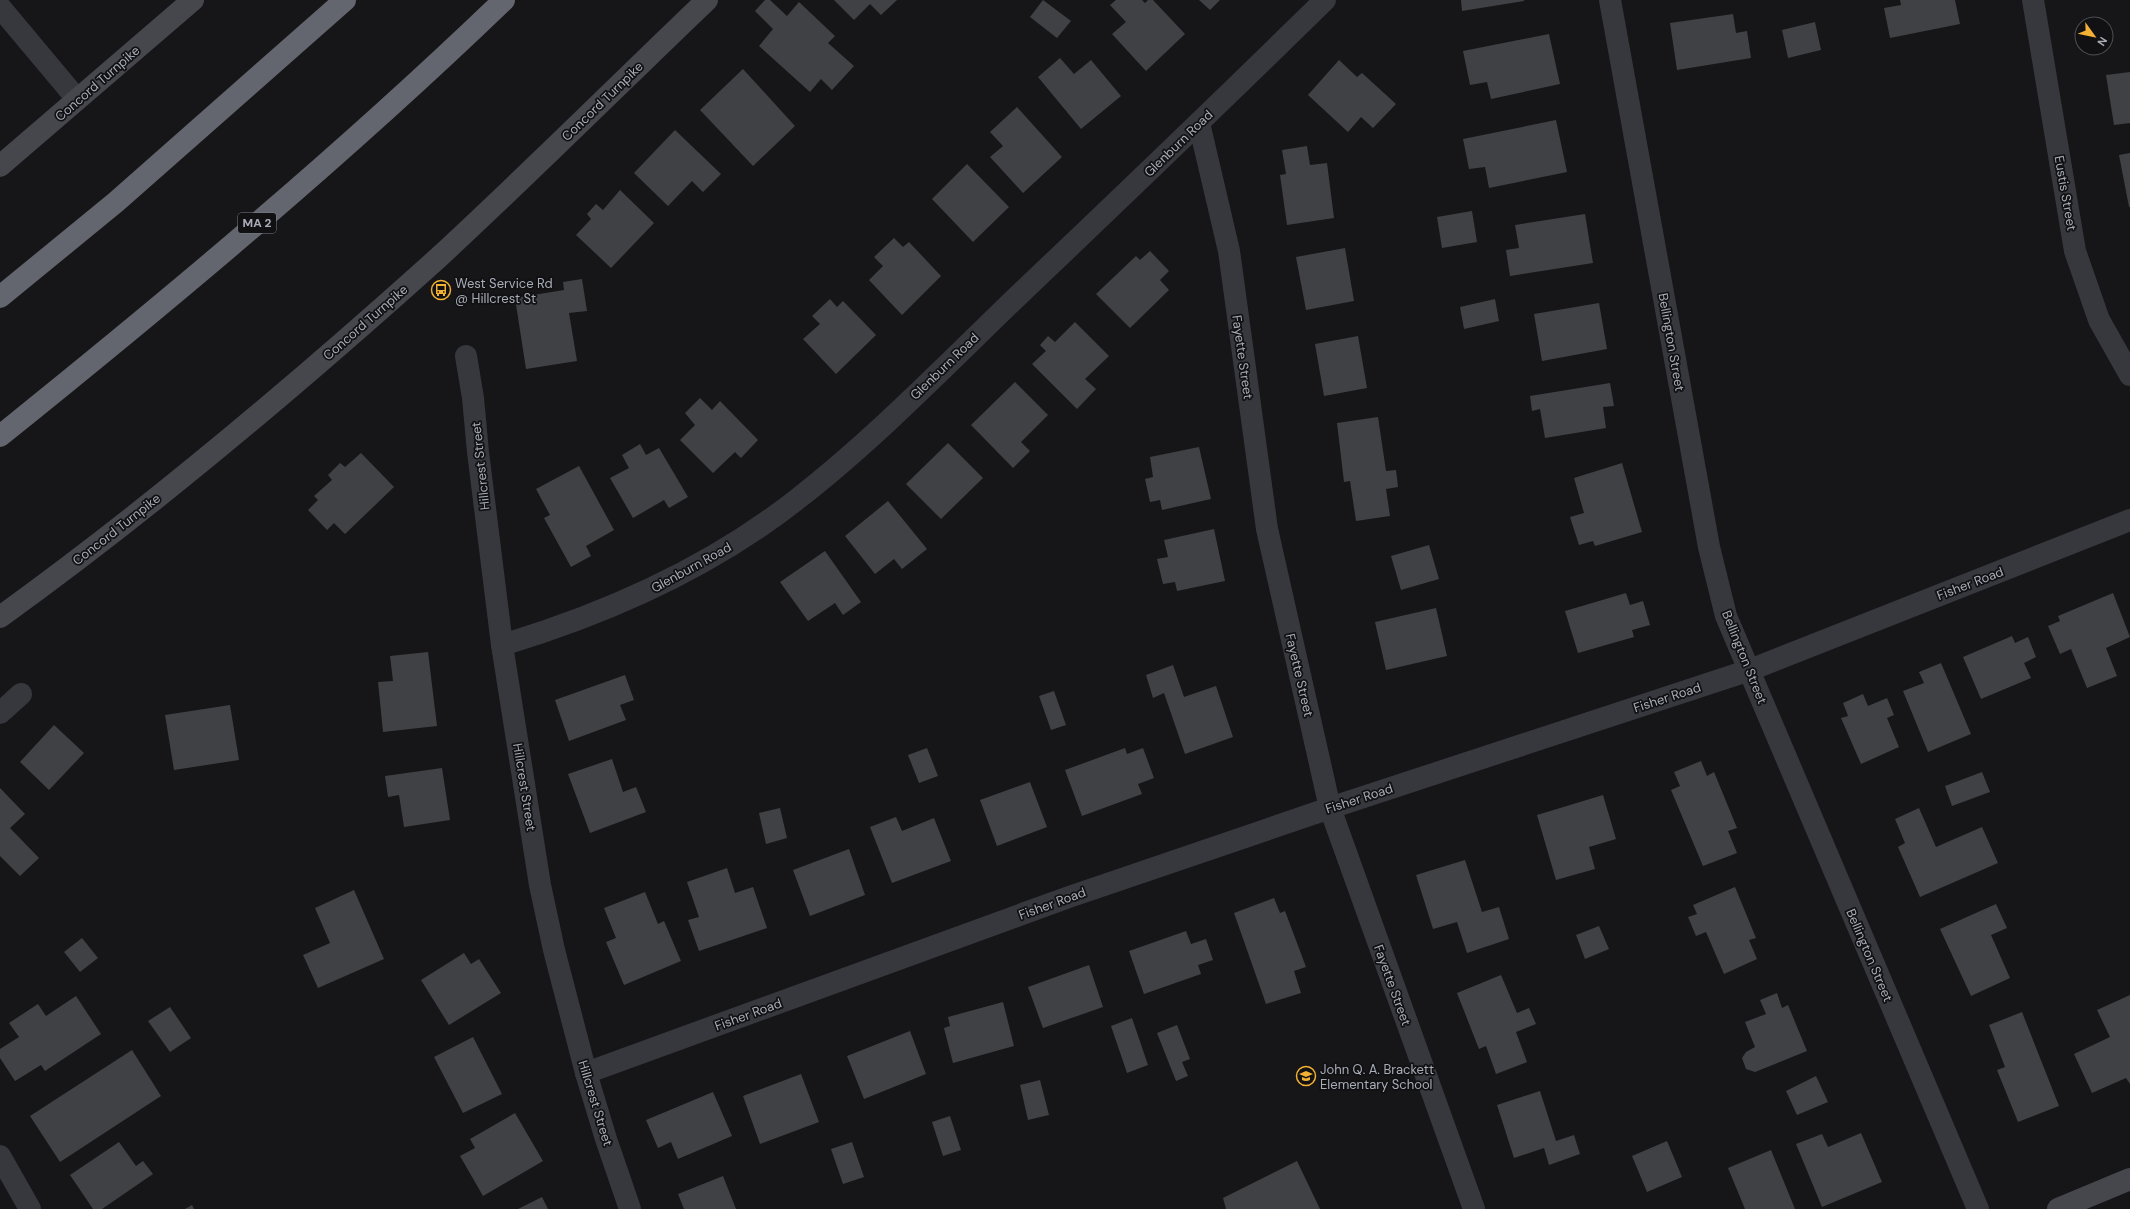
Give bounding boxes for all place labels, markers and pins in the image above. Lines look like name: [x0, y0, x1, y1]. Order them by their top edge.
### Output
place label: West Service Rd @ Hillcrest St: [455, 275, 553, 307]
bus stop icon: West Service Rd @ Hillcrest St: [430, 279, 452, 301]
place label: John Q. A. Brackett Elementary School: [1320, 1061, 1434, 1093]
school or university icon: John Q. A. Brackett Elementary School: [1295, 1065, 1317, 1087]

